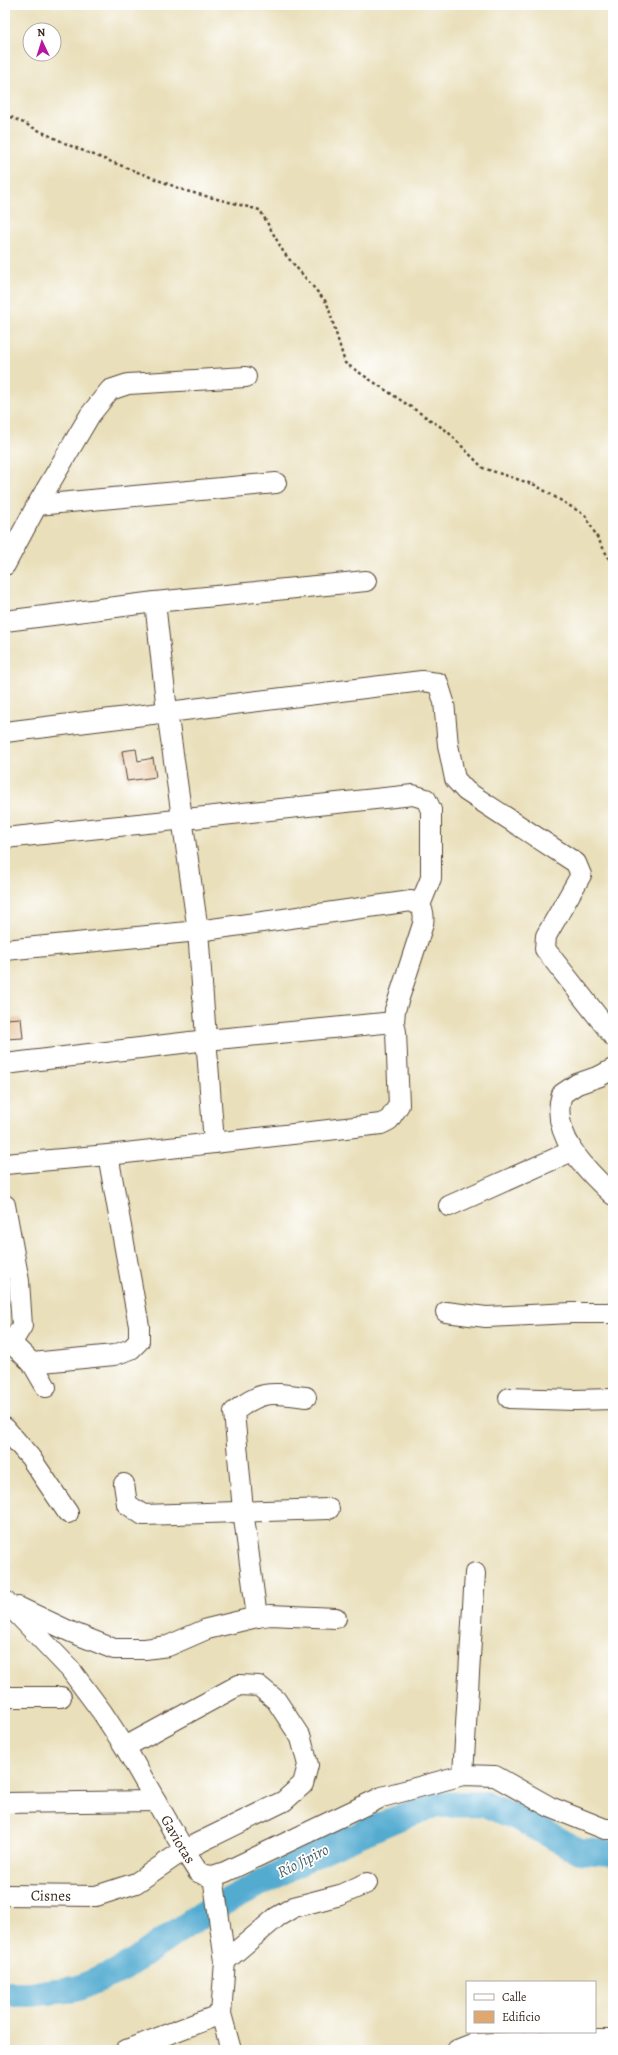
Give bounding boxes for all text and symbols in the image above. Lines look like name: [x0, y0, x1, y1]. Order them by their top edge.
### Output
north arrow: [22, 22, 62, 62]
text: N: [37, 25, 46, 40]
street label: Gaviotas: [156, 1811, 200, 1867]
water label: Río Jipiro: [273, 1839, 333, 1883]
street label: Cisnes: [31, 1885, 71, 1906]
legend: [466, 1981, 596, 2033]
text: Calle: [502, 1989, 526, 2005]
text: Edificio: [502, 2009, 540, 2025]

